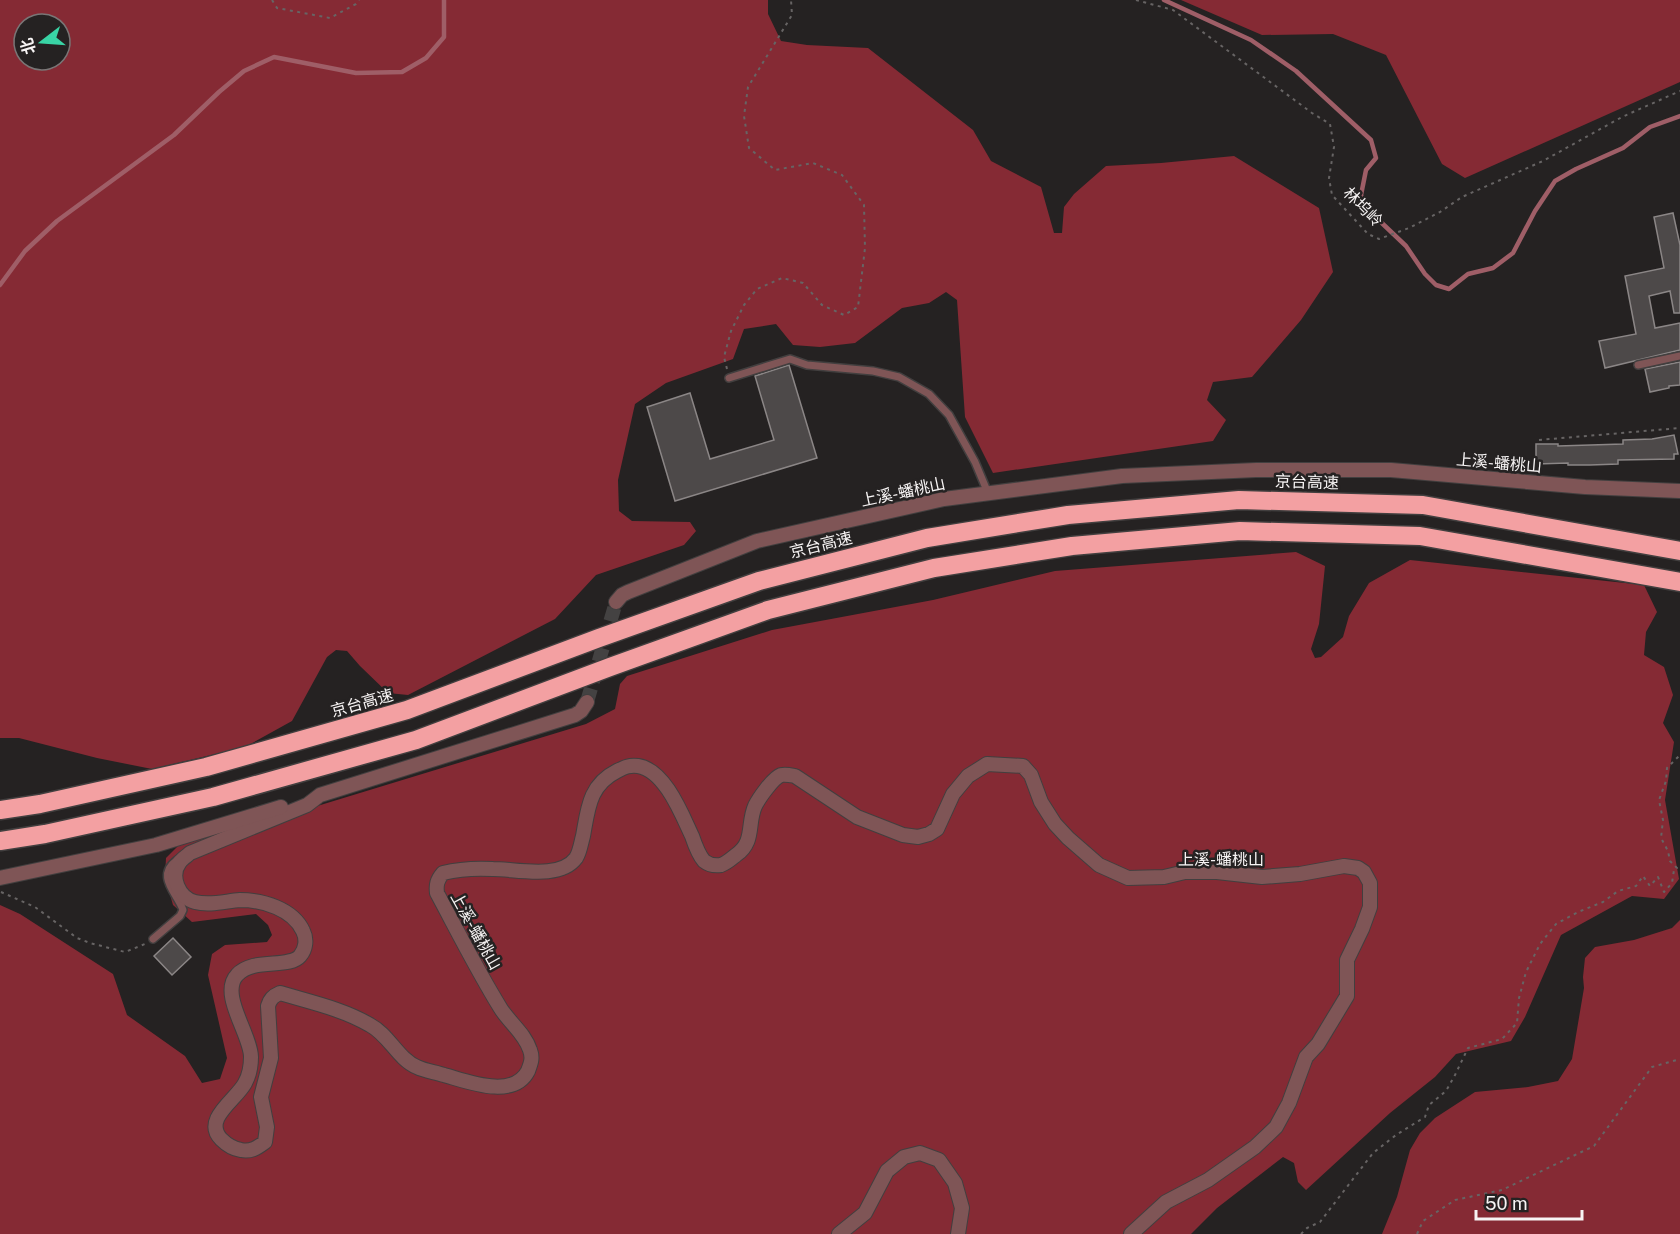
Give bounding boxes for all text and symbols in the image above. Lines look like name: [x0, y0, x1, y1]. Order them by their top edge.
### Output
north arrow: [12, 12, 72, 72]
text: 北: [17, 36, 40, 57]
street label: 林坞岭: [1339, 183, 1387, 231]
street label: 上溪-蟠桃山: [1455, 450, 1543, 476]
street label: 京台高速: [1275, 471, 1339, 493]
street label: 上溪-蟠桃山: [859, 474, 947, 510]
street label: 京台高速: [788, 528, 854, 562]
street label: 京台高速: [329, 685, 395, 721]
street label: 上溪-蟠桃山: [1178, 850, 1264, 869]
street label: 上溪-蟠桃山: [447, 889, 505, 973]
scale bar: [1476, 1183, 1582, 1221]
text: 50 m: [1485, 1193, 1528, 1214]

